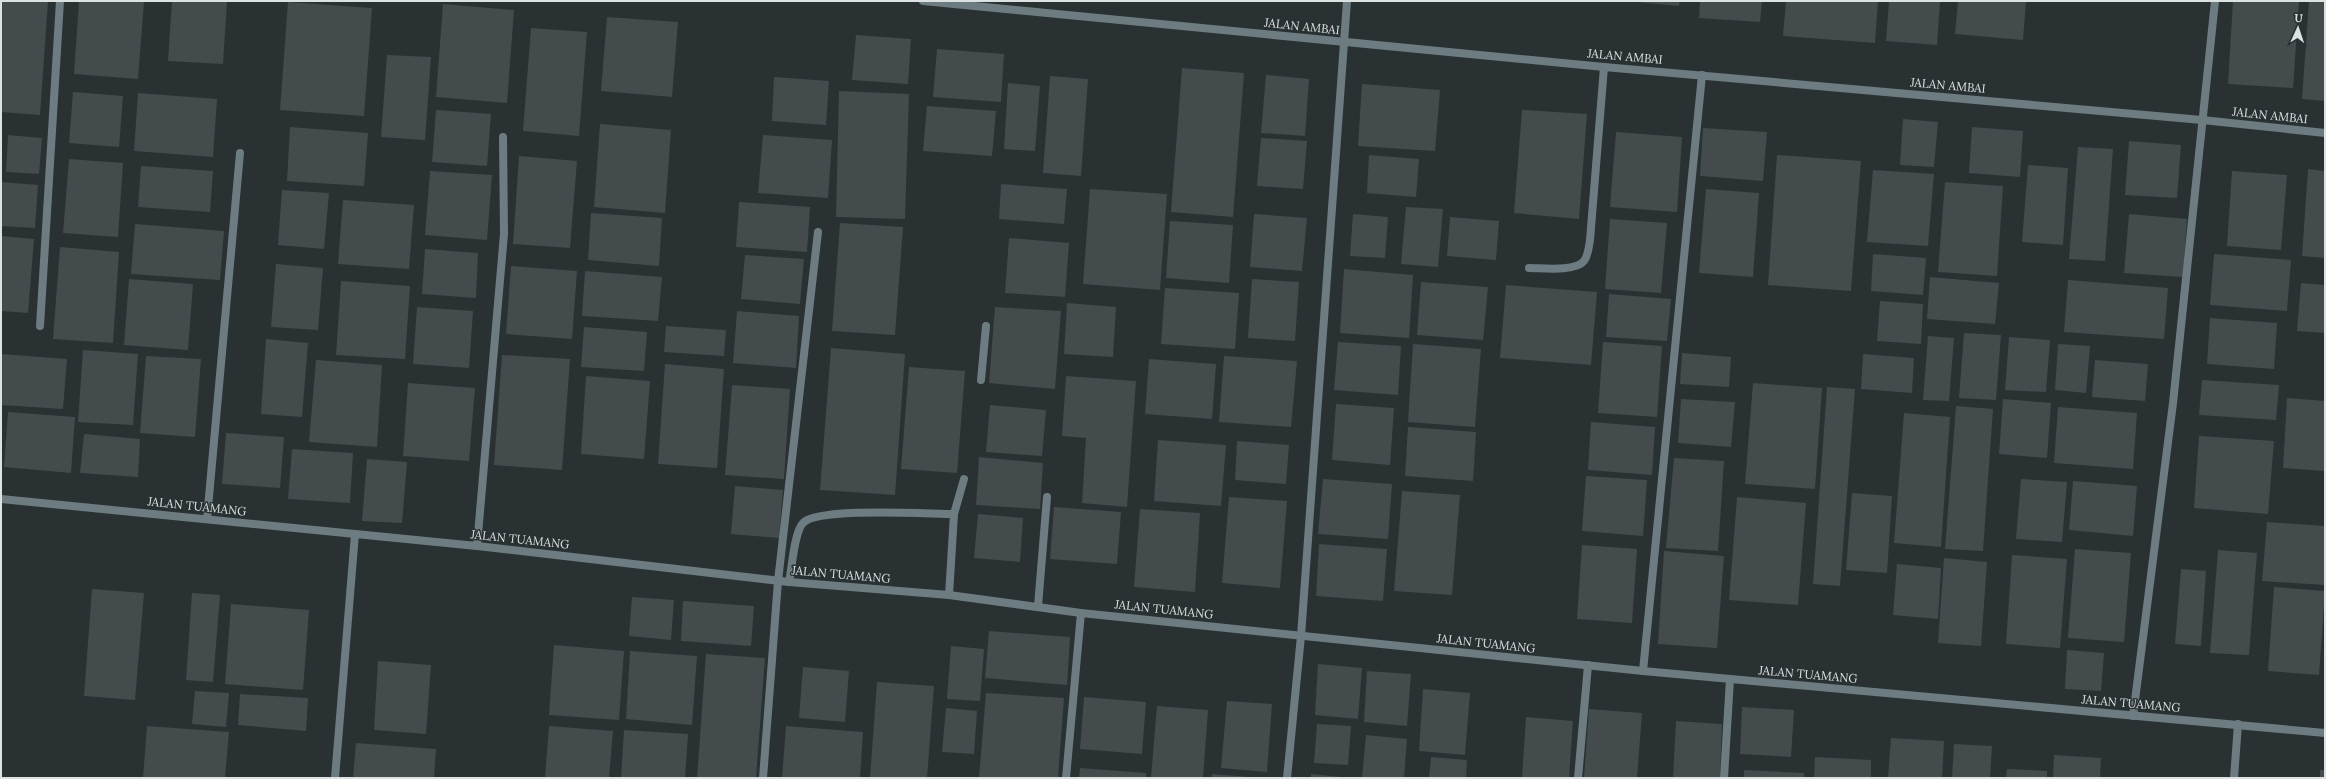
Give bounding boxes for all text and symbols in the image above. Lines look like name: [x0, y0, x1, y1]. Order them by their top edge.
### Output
north arrow: [2278, 8, 2318, 48]
text: U: [2294, 11, 2304, 25]
street label: JALAN AMBAI: [1263, 14, 1340, 37]
street label: JALAN AMBAI: [1586, 45, 1663, 67]
street label: JALAN AMBAI: [1909, 74, 1986, 96]
street label: JALAN AMBAI: [2231, 103, 2308, 126]
street label: JALAN TUAMANG: [146, 493, 247, 519]
street label: JALAN TUAMANG: [469, 526, 570, 552]
street label: JALAN TUAMANG: [790, 562, 891, 586]
street label: JALAN TUAMANG: [1113, 596, 1214, 622]
street label: JALAN TUAMANG: [1435, 630, 1536, 656]
street label: JALAN TUAMANG: [1757, 662, 1858, 686]
street label: JALAN TUAMANG: [2080, 691, 2181, 715]

